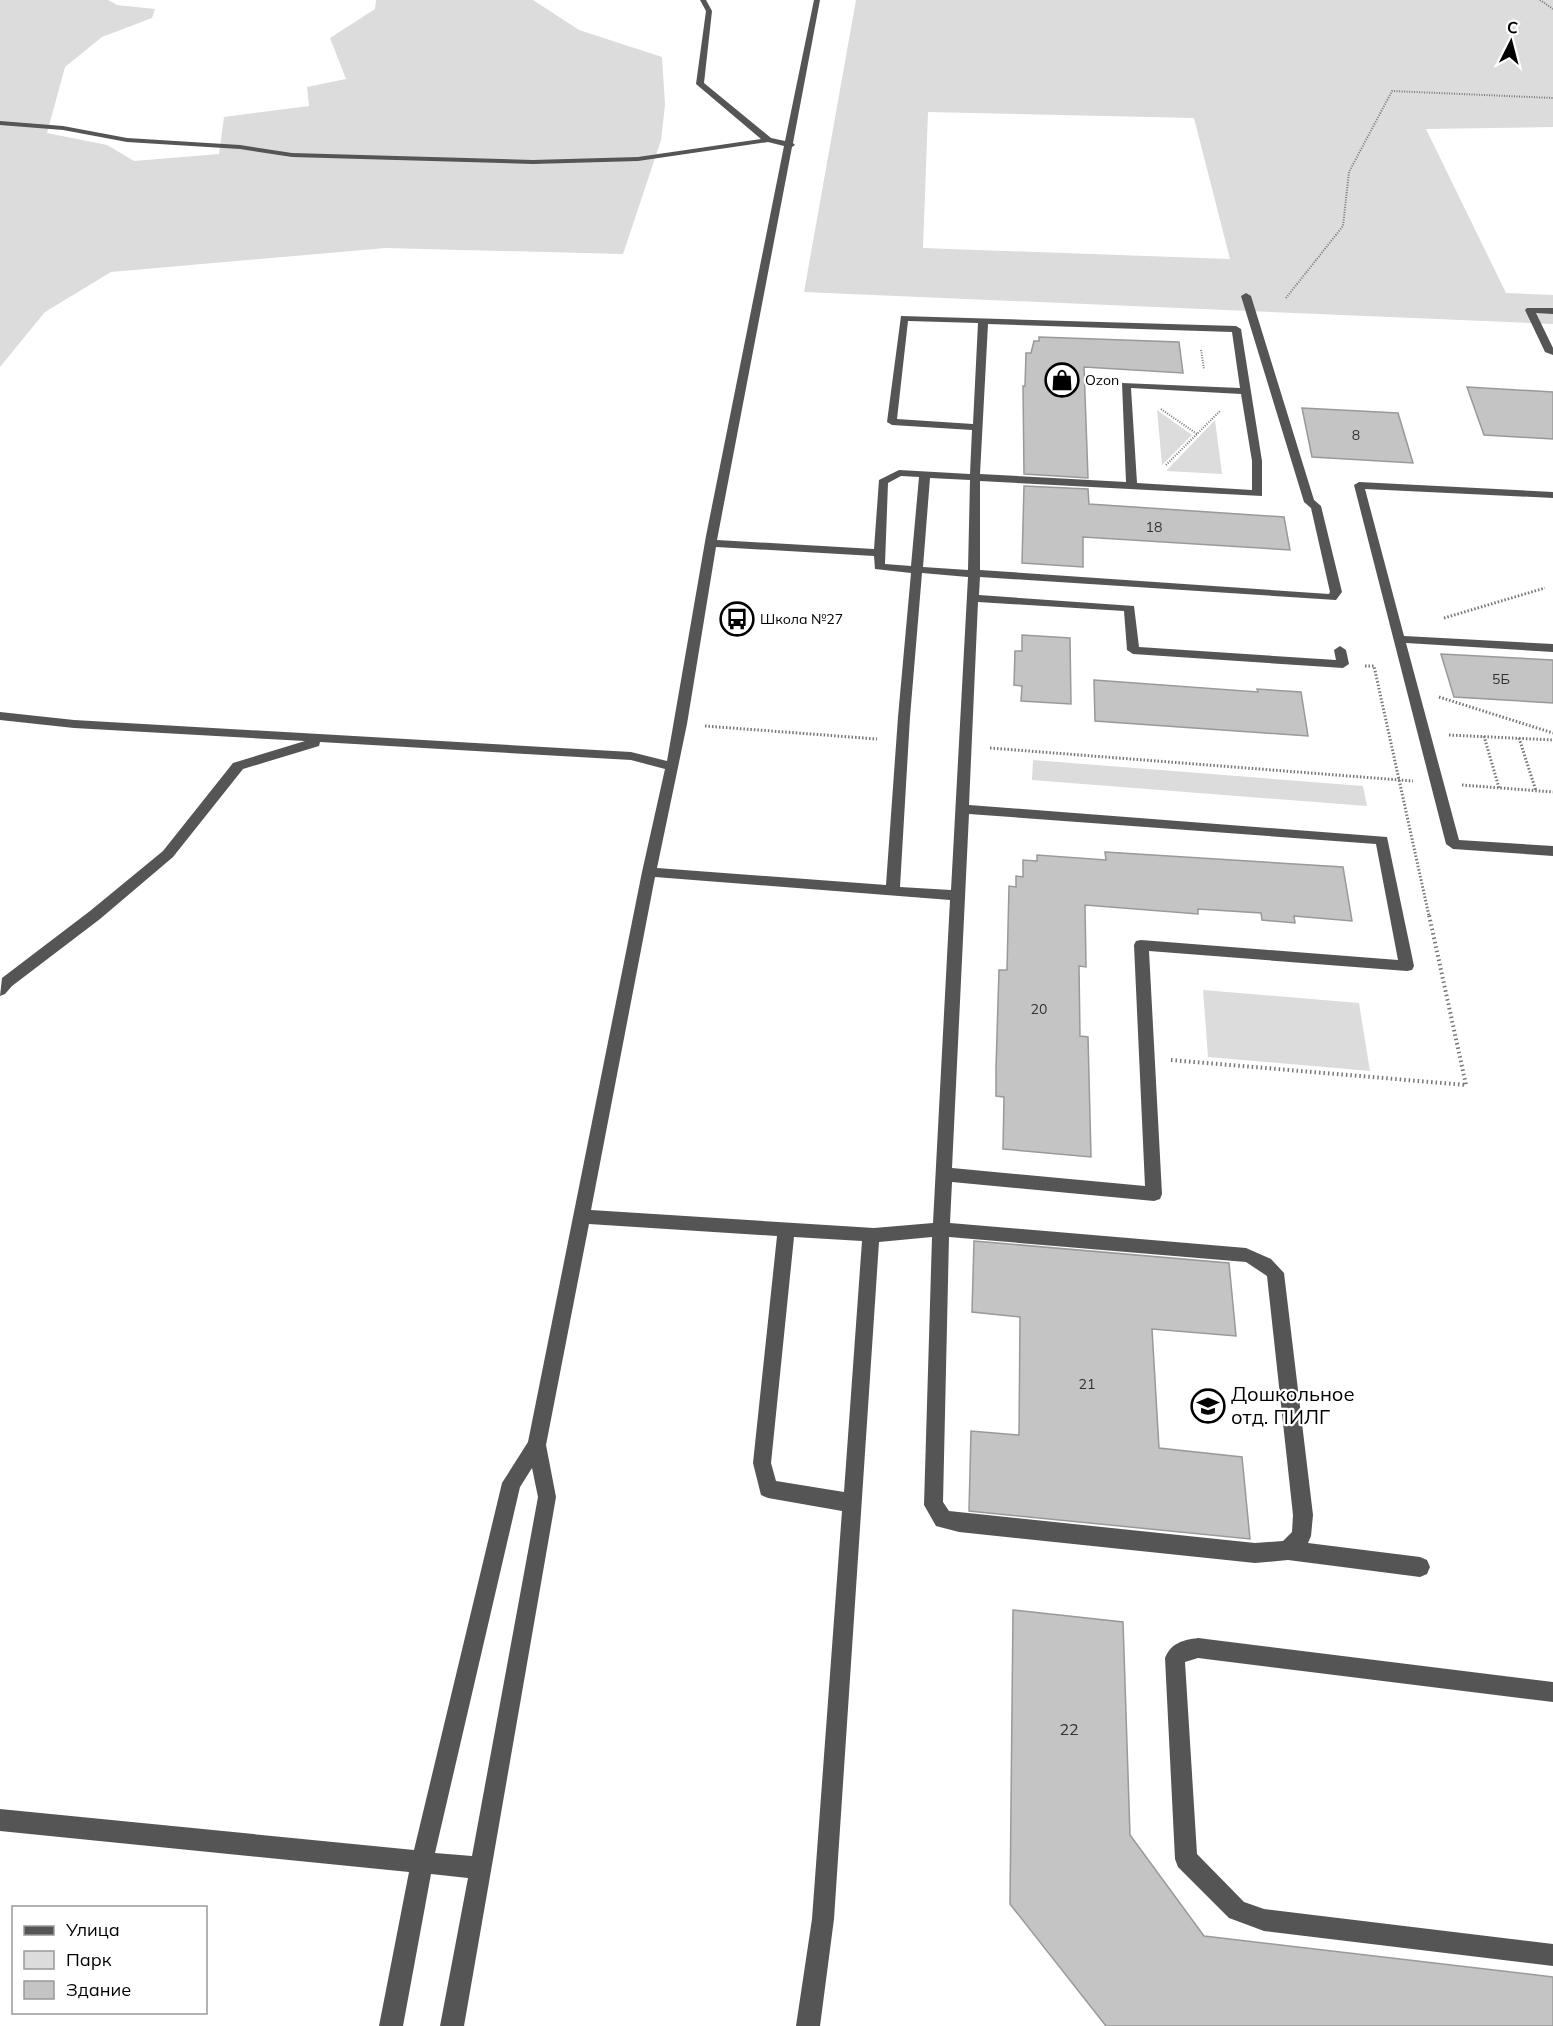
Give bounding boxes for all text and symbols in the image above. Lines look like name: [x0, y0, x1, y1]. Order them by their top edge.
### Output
north arrow: [1481, 12, 1541, 72]
text: С: [1506, 17, 1519, 38]
shop icon: Ozon: [1044, 362, 1080, 398]
place label: Ozon: [1085, 371, 1119, 389]
house number: 8: [1352, 426, 1360, 444]
house number: 18: [1146, 518, 1162, 536]
bus stop icon: Школа №27: [719, 601, 755, 637]
place label: Школа №27: [760, 610, 843, 628]
house number: 5Б: [1492, 670, 1510, 688]
house number: 20: [1031, 1000, 1047, 1018]
house number: 21: [1079, 1375, 1095, 1393]
place label: Дошкольное отд. ПИЛГ: [1231, 1381, 1355, 1429]
school or university icon: Дошкольное отд. ПИЛГ: [1190, 1388, 1226, 1424]
house number: 22: [1059, 1719, 1079, 1739]
legend: [12, 1906, 207, 2014]
text: Улица: [65, 1918, 120, 1941]
text: Парк: [66, 1948, 112, 1971]
text: Здание: [66, 1978, 131, 2001]

